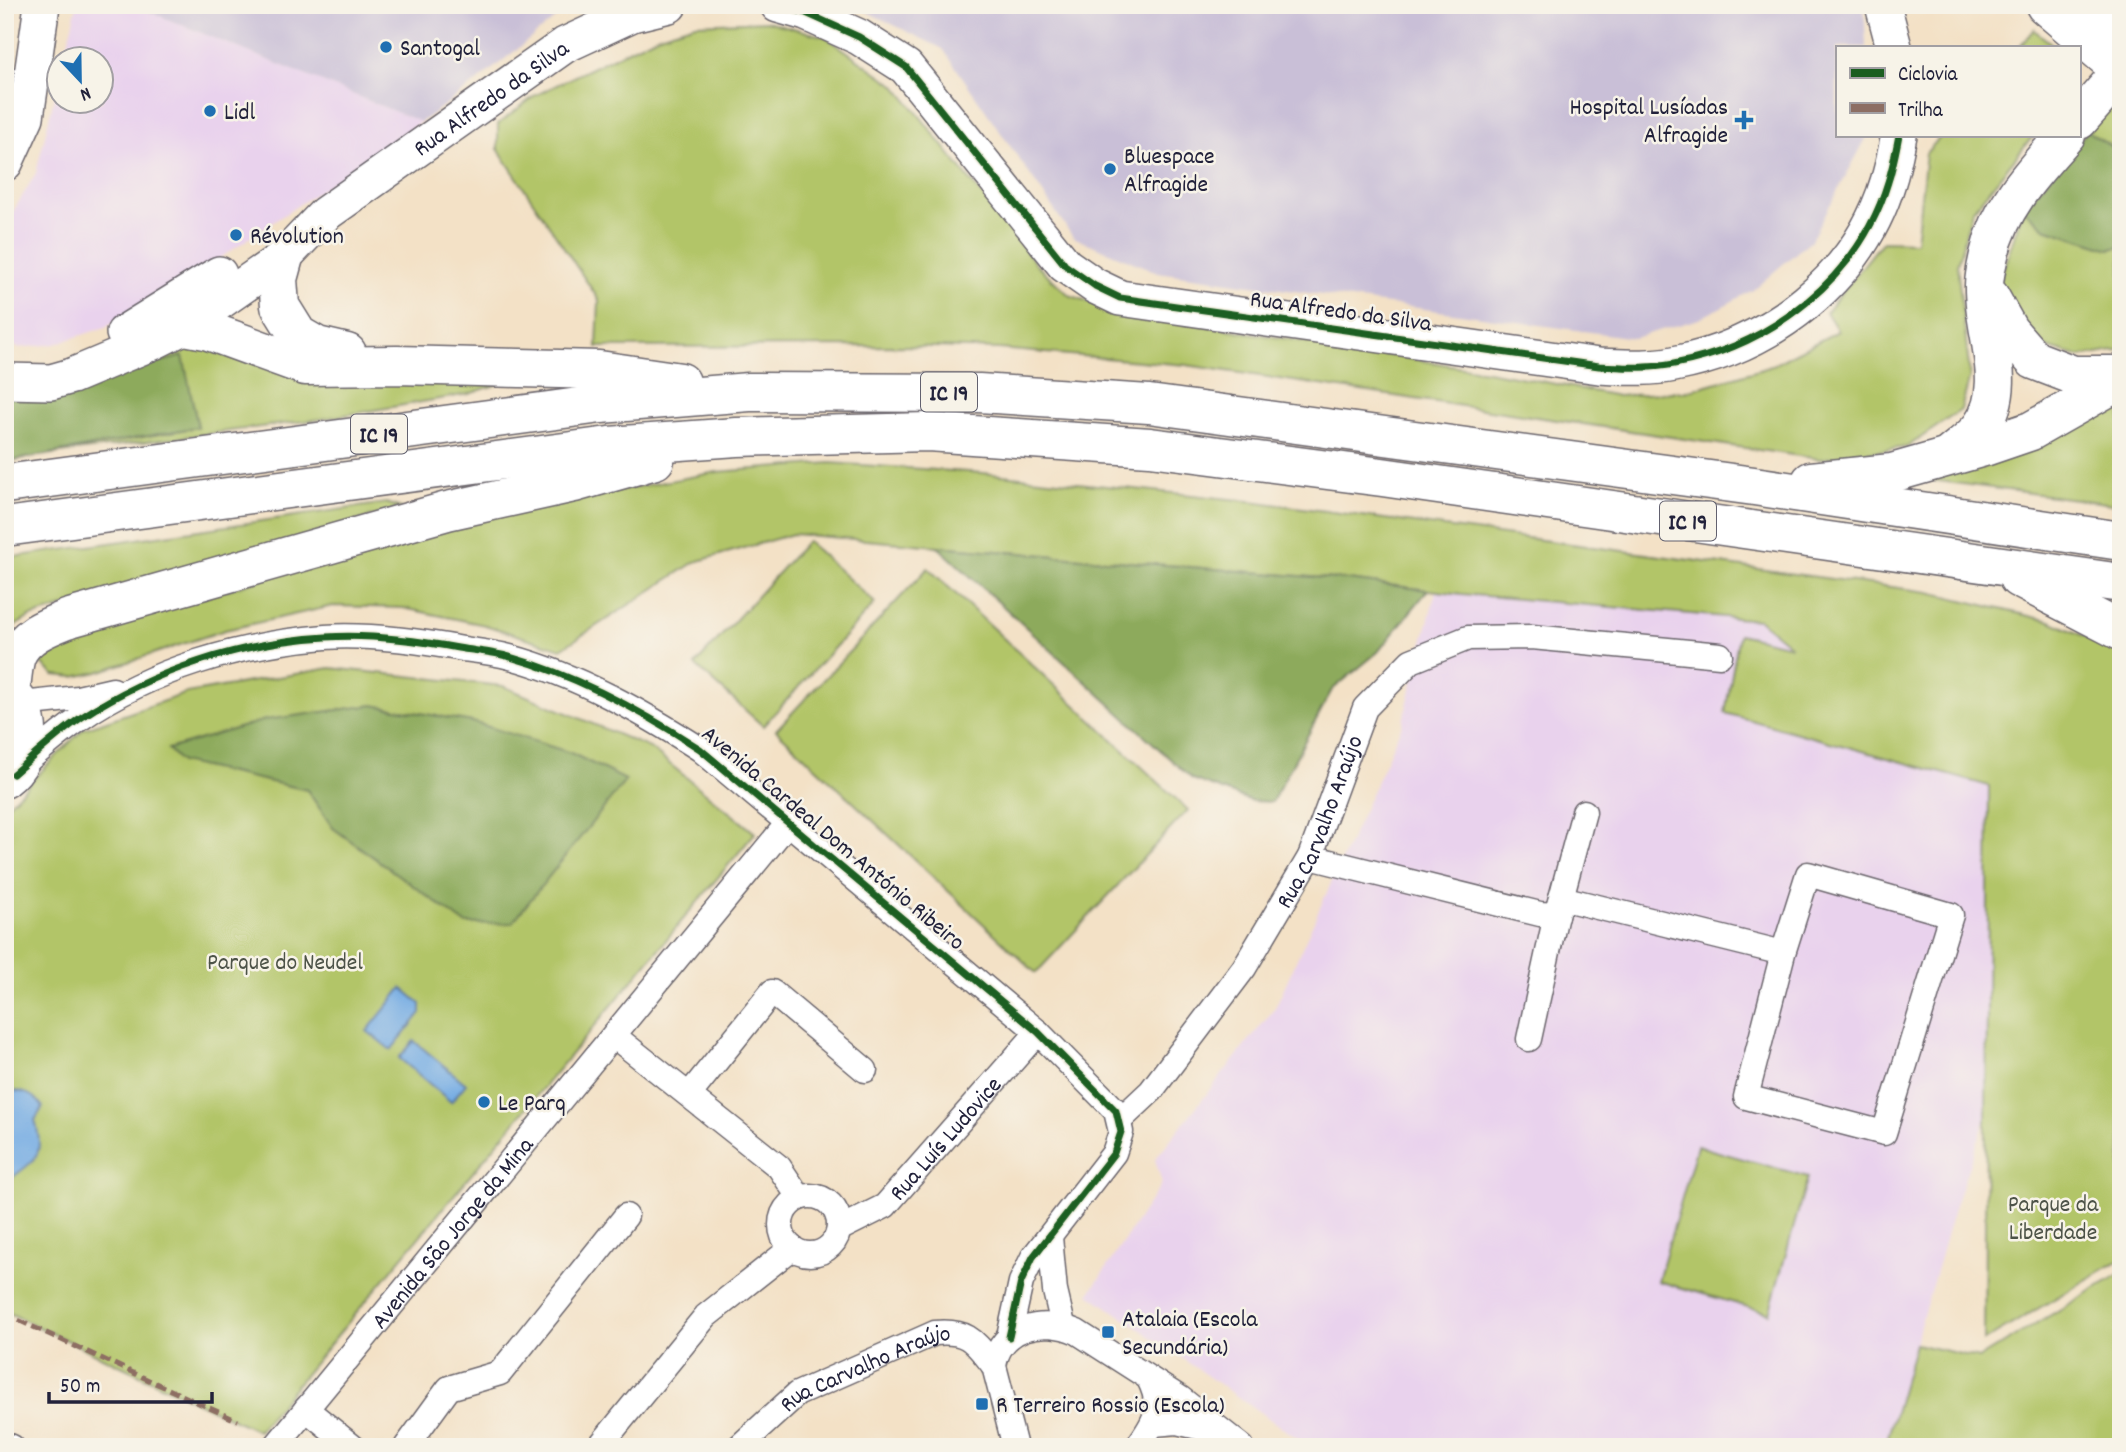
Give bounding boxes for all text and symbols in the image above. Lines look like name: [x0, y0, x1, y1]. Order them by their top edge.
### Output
place label: Santogal: [400, 33, 480, 67]
street label: Rua Alfredo da Silva: [408, 33, 577, 166]
marker: Santogal: [378, 39, 394, 55]
north arrow: [46, 46, 116, 116]
legend: [1836, 46, 2080, 136]
text: Ciclovia: [1898, 61, 1959, 91]
text: N: [76, 78, 94, 107]
place label: Hospital Lusíadas Alfragide: [1570, 92, 1728, 154]
place label: Lidl: [224, 97, 255, 131]
text: Trilha: [1898, 97, 1944, 127]
marker: Lidl: [202, 103, 218, 119]
marker: Hospital Lusíadas Alfragide: [1734, 110, 1754, 130]
place label: Bluespace Alfragide: [1124, 141, 1215, 203]
marker: Bluespace Alfragide: [1102, 161, 1118, 177]
place label: Révolution: [250, 221, 344, 255]
marker: Révolution: [228, 227, 244, 243]
street label: Rua Alfredo da Silva: [1248, 283, 1434, 343]
road number: IC 19: [921, 372, 977, 412]
road number: IC 19: [351, 414, 407, 454]
road number: IC 19: [1660, 502, 1716, 540]
street label: Avenida Cardeal Dom António Ribeiro: [693, 719, 971, 960]
street label: Rua Carvalho Araújo: [1269, 731, 1373, 916]
park label: Parque do Neudel: [207, 947, 363, 981]
street label: Rua Luís Ludovice: [883, 1070, 1011, 1210]
place label: Le Parq: [498, 1088, 566, 1122]
marker: Le Parq: [476, 1094, 492, 1110]
street label: Avenida São Jorge da Mina: [365, 1130, 544, 1338]
park label: Parque da Liberdade: [2008, 1189, 2099, 1251]
place label: Atalaia (Escola Secundária): [1122, 1304, 1258, 1366]
street label: Rua Carvalho Araújo: [773, 1319, 951, 1422]
marker: Atalaia (Escola Secundária): [1100, 1324, 1116, 1340]
scale bar: [49, 1361, 212, 1405]
text: 50 m: [60, 1373, 100, 1403]
place label: R Terreiro Rossio (Escola): [996, 1390, 1225, 1424]
marker: R Terreiro Rossio (Escola): [974, 1396, 990, 1412]

